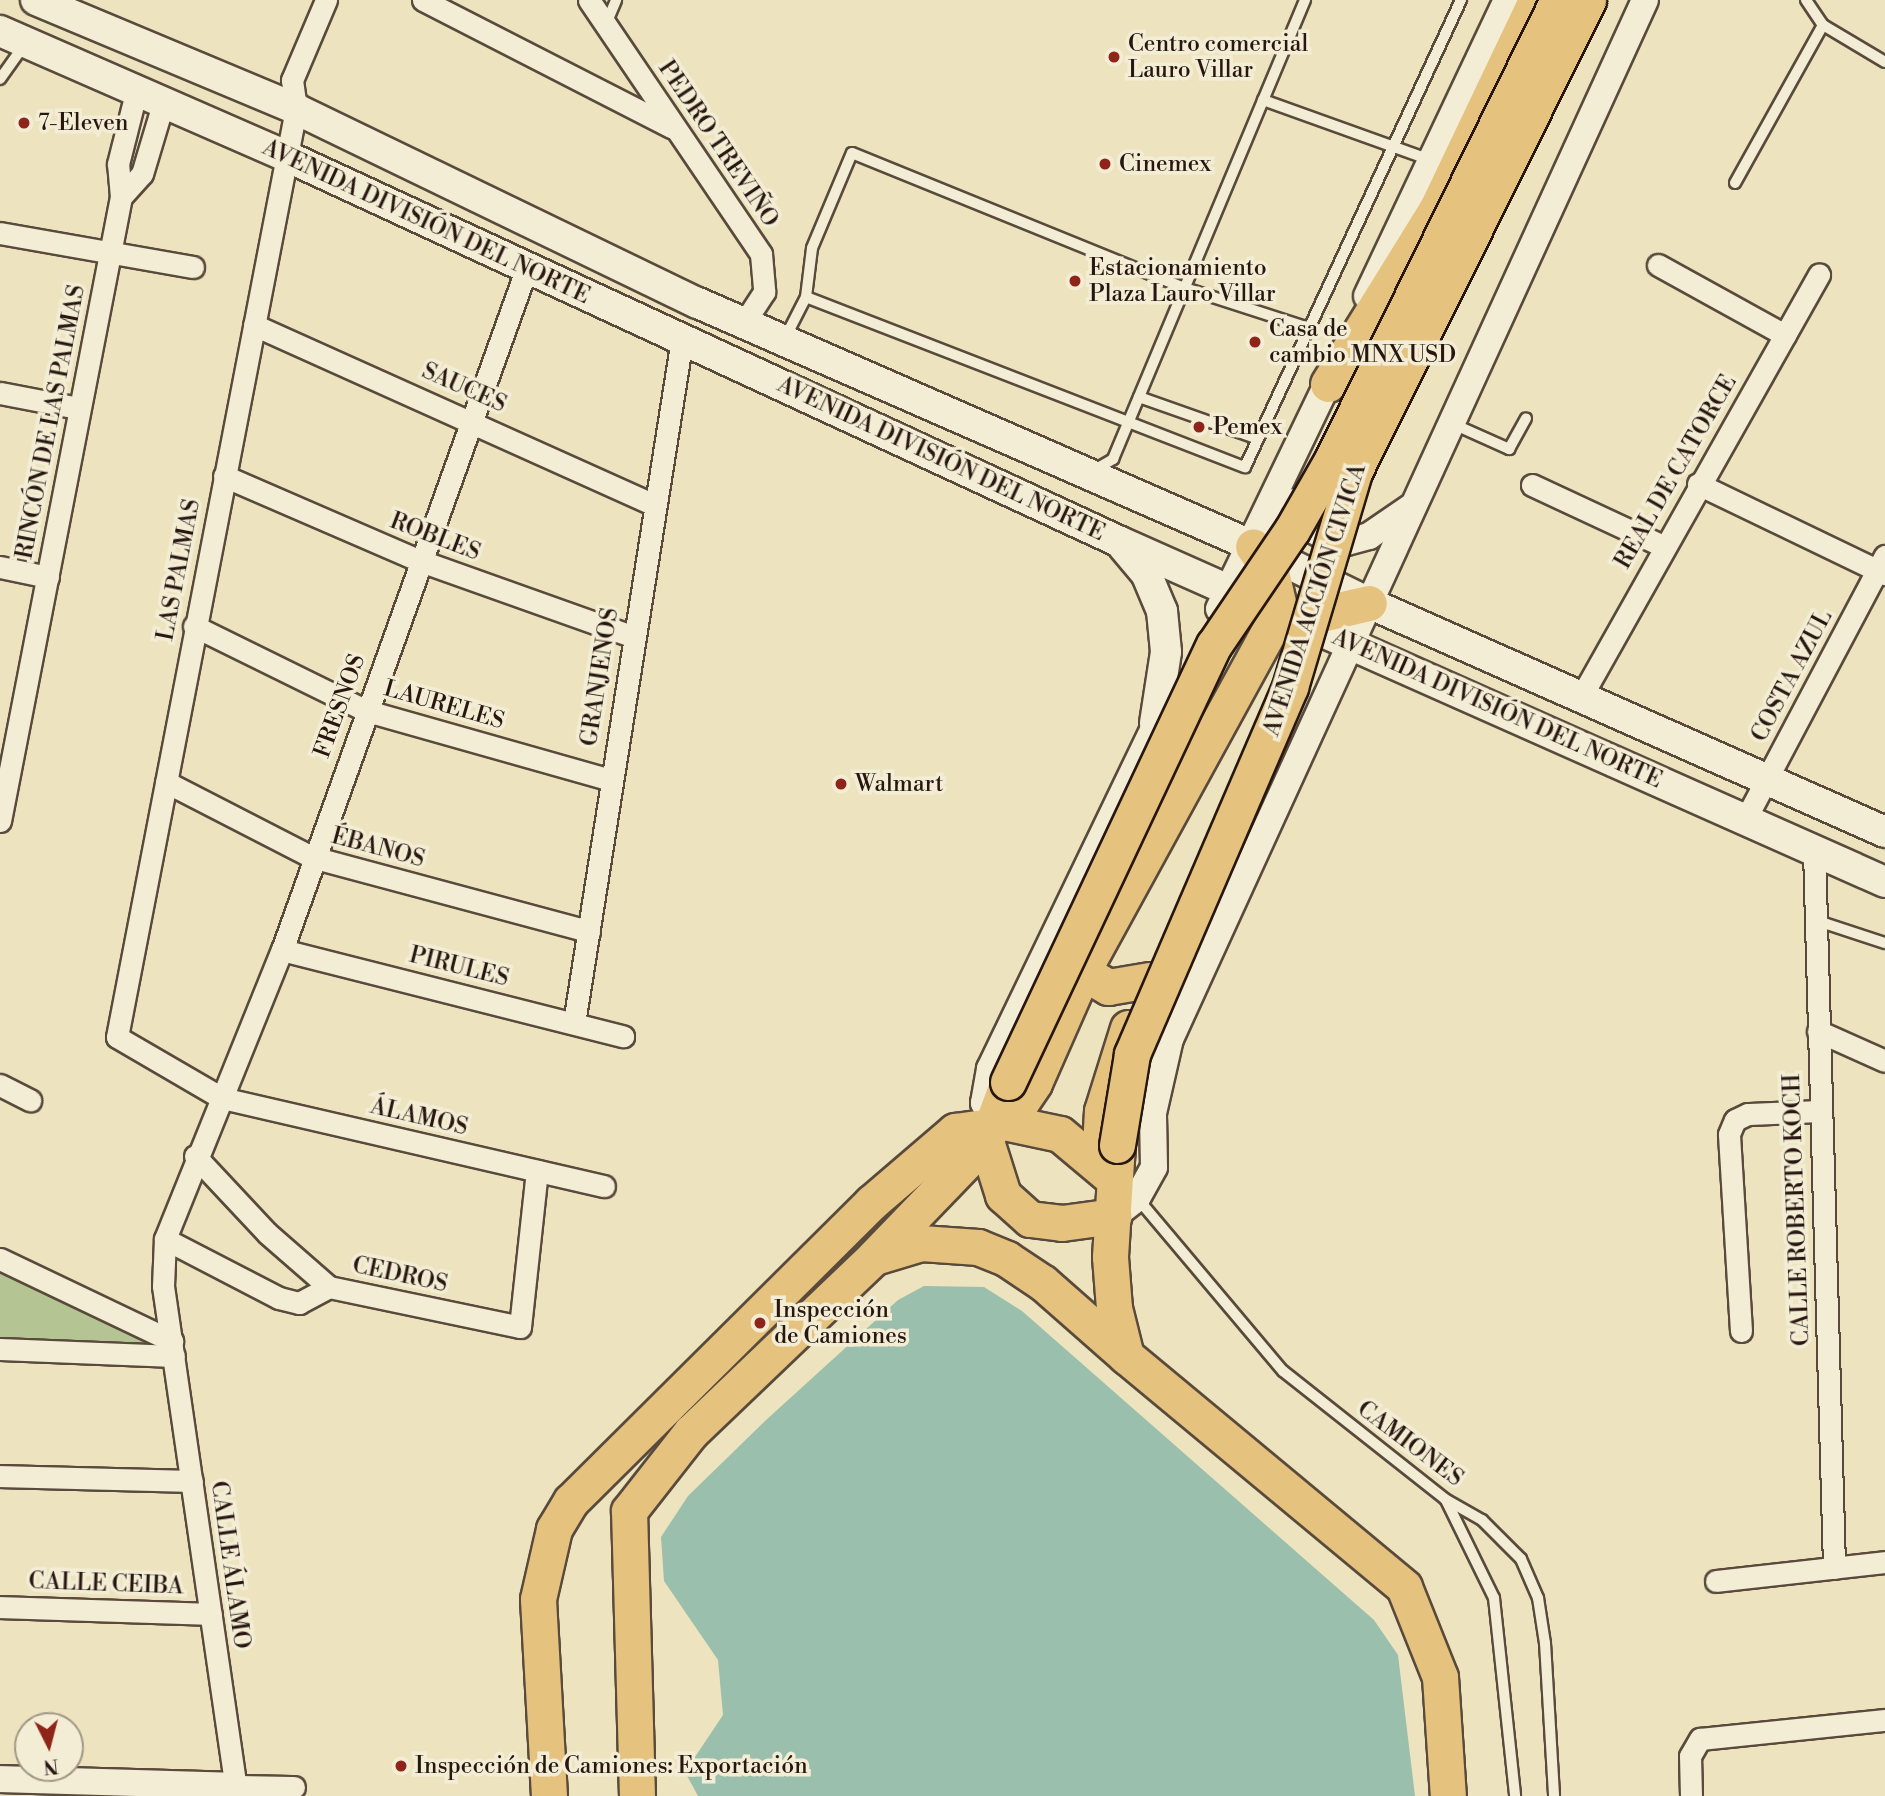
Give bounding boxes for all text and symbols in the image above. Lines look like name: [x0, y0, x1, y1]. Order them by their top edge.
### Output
place label: Centro comercial Lauro Villar: [1128, 30, 1308, 84]
marker: Centro comercial Lauro Villar: [1106, 49, 1122, 65]
street label: PEDRO TREVIÑO: [652, 56, 784, 232]
place label: 7-Eleven: [38, 109, 129, 137]
marker: 7-Eleven: [16, 115, 32, 131]
street label: AVENIDA DIVISIÓN DEL NORTE: [258, 134, 594, 310]
place label: Cinemex: [1119, 150, 1211, 178]
marker: Cinemex: [1097, 156, 1113, 172]
place label: Estacionamiento Plaza Lauro Villar: [1089, 254, 1276, 308]
marker: Estacionamiento Plaza Lauro Villar: [1067, 273, 1083, 289]
street label: RINCÓN DE LAS PALMAS: [11, 283, 91, 561]
place label: Casa de cambio MNX USD: [1269, 315, 1456, 369]
marker: Casa de cambio MNX USD: [1247, 334, 1263, 350]
street label: SAUCES: [418, 357, 510, 419]
street label: REAL DE CATORCE: [1609, 370, 1743, 574]
street label: AVENIDA DIVISIÓN DEL NORTE: [773, 371, 1109, 547]
place label: Pemex: [1213, 413, 1282, 441]
marker: Pemex: [1191, 419, 1207, 435]
street label: AVENIDA ACCIÓN CIVICA: [1258, 460, 1372, 740]
street label: LAS PALMAS: [152, 497, 206, 643]
street label: ROBLES: [386, 507, 484, 567]
street label: COSTA AZUL: [1746, 605, 1838, 747]
street label: GRANJENOS: [575, 606, 625, 748]
street label: AVENIDA DIVISIÓN DEL NORTE: [1328, 624, 1666, 794]
street label: FRESNOS: [309, 650, 371, 762]
street label: LAURELES: [381, 675, 507, 735]
place label: Walmart: [855, 770, 943, 798]
marker: Walmart: [833, 776, 849, 792]
street label: ÉBANOS: [328, 822, 428, 874]
street label: PIRULES: [406, 941, 512, 993]
street label: CALLE ROBERTO KOCH: [1778, 1073, 1816, 1347]
street label: ÁLAMOS: [368, 1092, 470, 1142]
street label: CEDROS: [350, 1251, 450, 1299]
place label: Inspección de Camiones: [774, 1296, 907, 1350]
marker: Inspección de Camiones: [752, 1315, 768, 1331]
street label: CAMIONES: [1352, 1395, 1468, 1493]
street label: CALLE ÁLAMO: [205, 1479, 255, 1651]
street label: CALLE CEIBA: [28, 1568, 184, 1600]
north arrow: [14, 1712, 84, 1782]
place label: Inspección de Camiones: Exportación: [415, 1752, 808, 1780]
text: N: [42, 1753, 60, 1779]
marker: Inspección de Camiones: Exportación: [393, 1758, 409, 1774]

